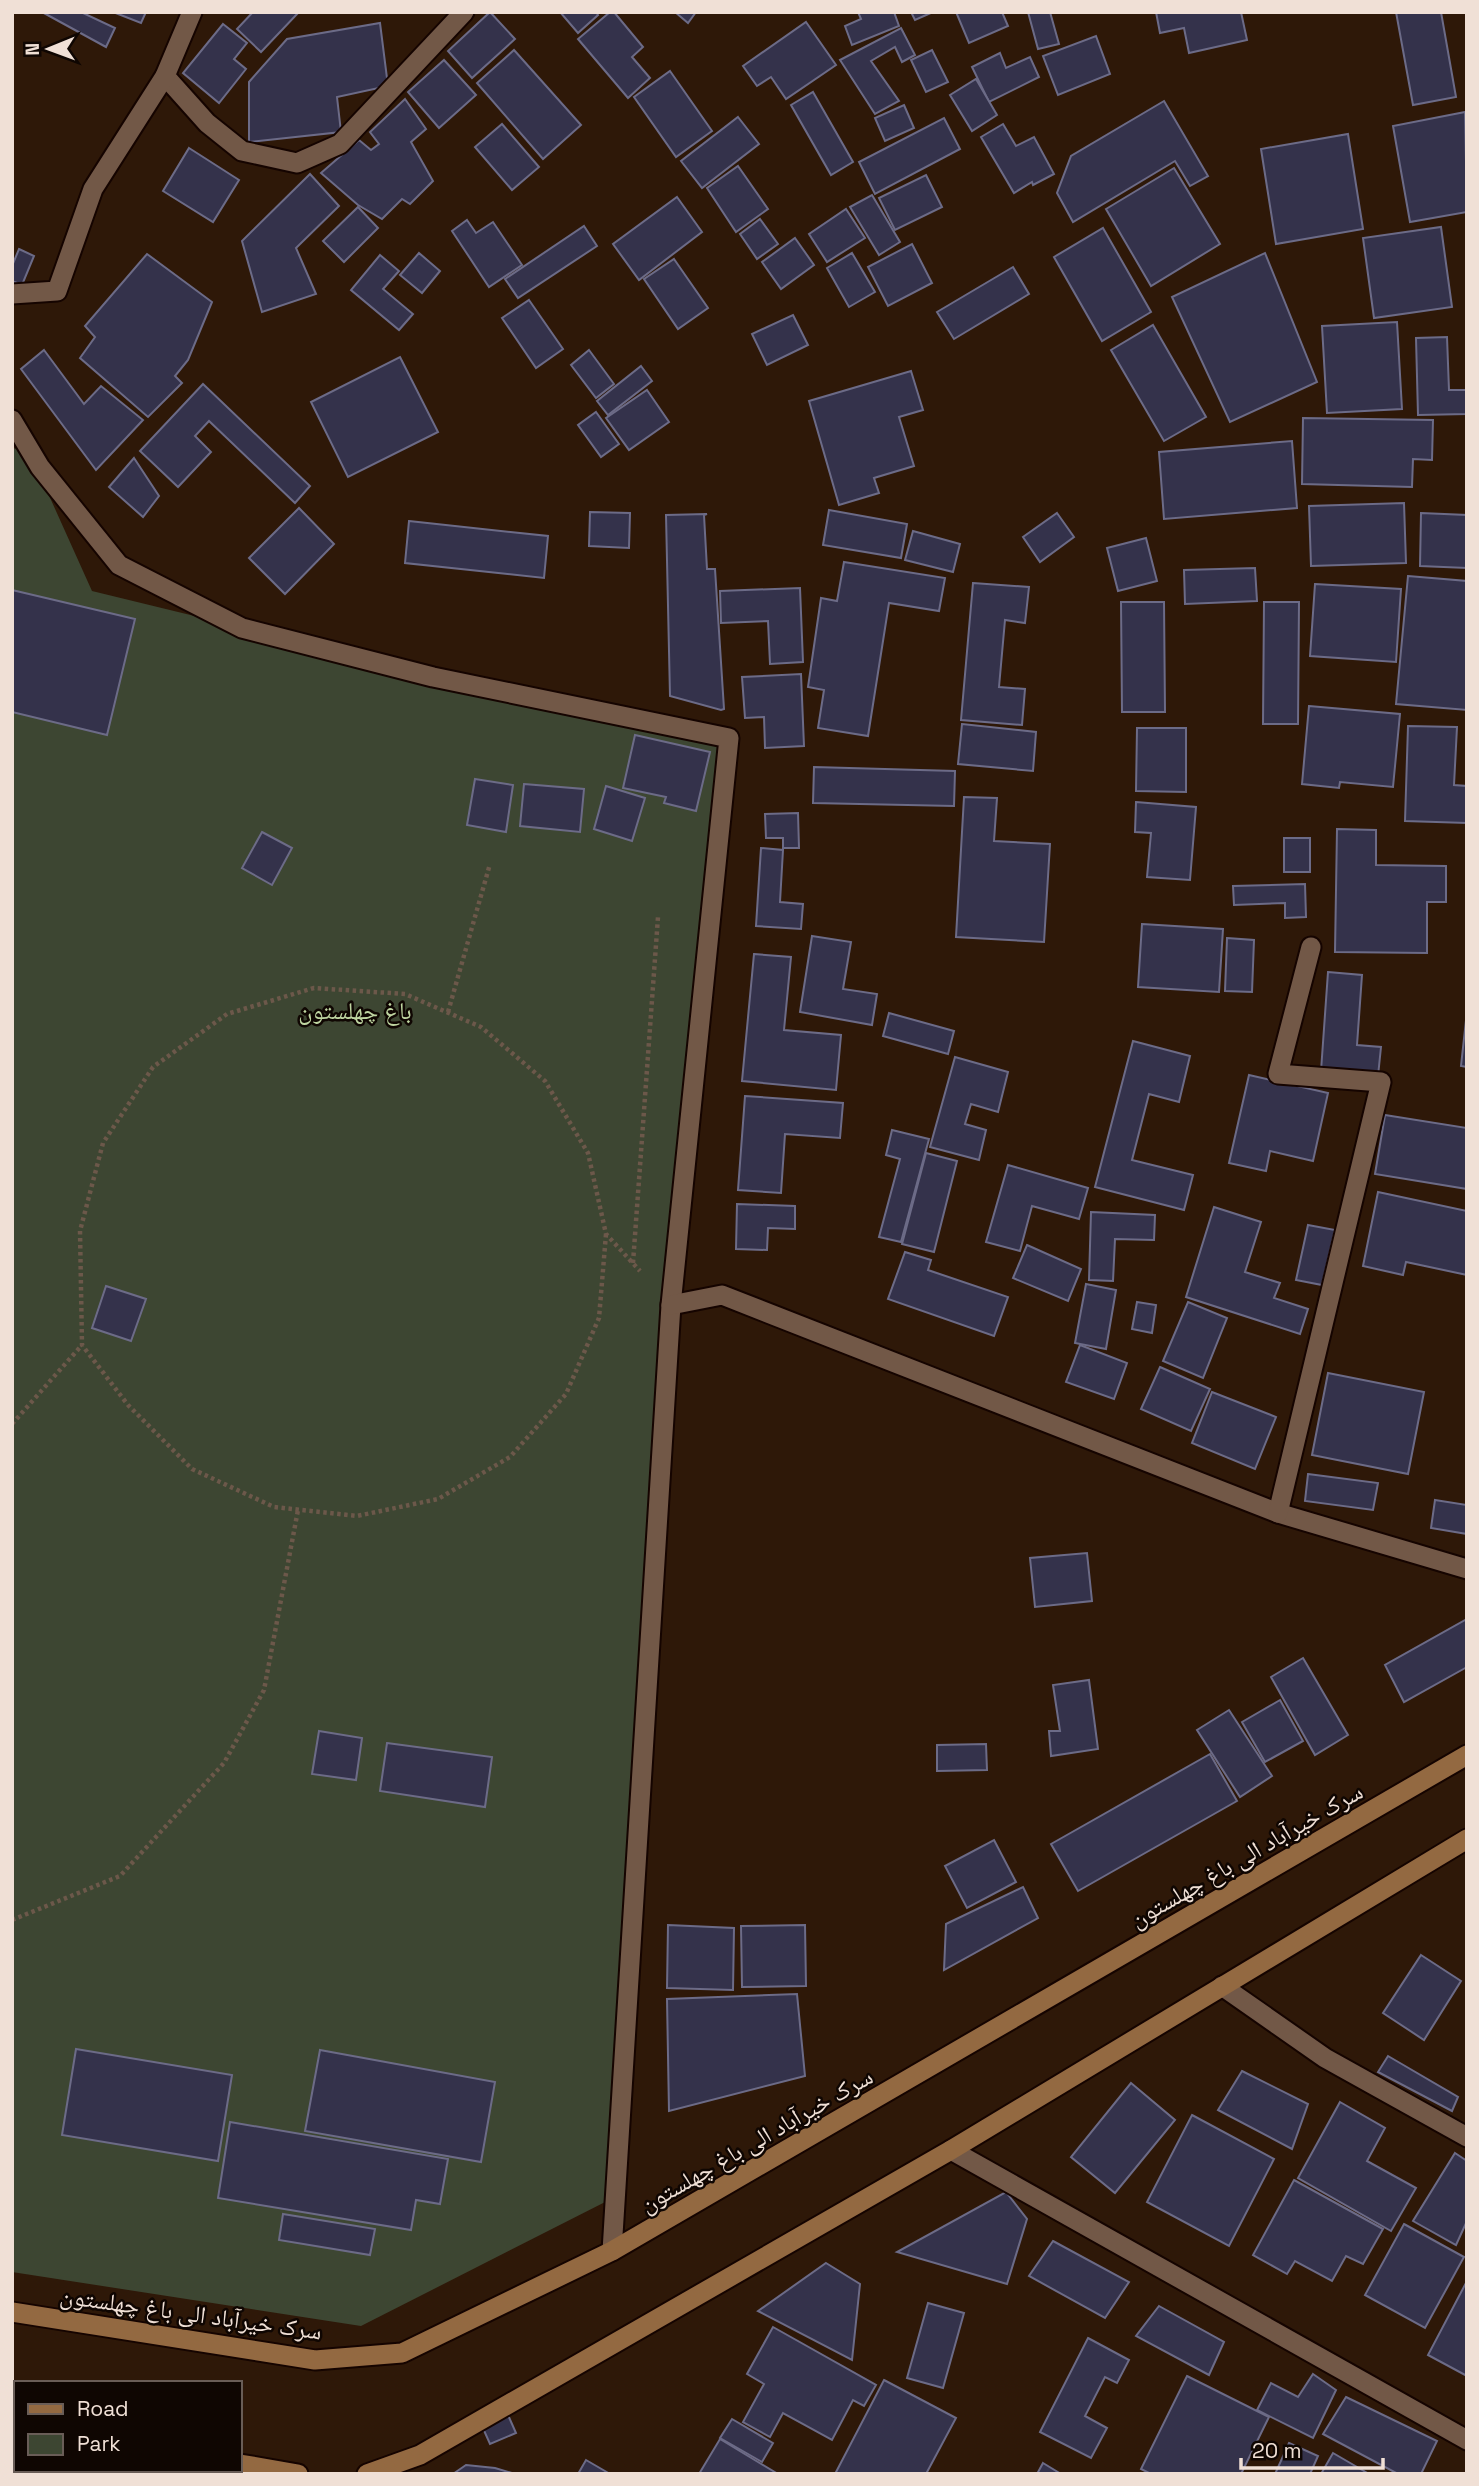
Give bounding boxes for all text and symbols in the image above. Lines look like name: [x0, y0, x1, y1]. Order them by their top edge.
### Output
north arrow: [14, 14, 84, 84]
text: N: [20, 43, 45, 56]
park label: باغ چهلستون: [298, 995, 412, 1026]
street label: سرک خیرآباد الی باغ چهلستون: [1124, 1776, 1368, 1934]
street label: سرک خیرآباد الی باغ چهلستون: [634, 2061, 878, 2219]
street label: سرک خیرآباد الی باغ چهلستون: [58, 2279, 324, 2347]
legend: [14, 2381, 242, 2472]
text: Road: [77, 2395, 129, 2422]
scale bar: [1241, 2426, 1383, 2470]
text: Park: [77, 2430, 121, 2457]
text: 20 m: [1252, 2437, 1302, 2464]

